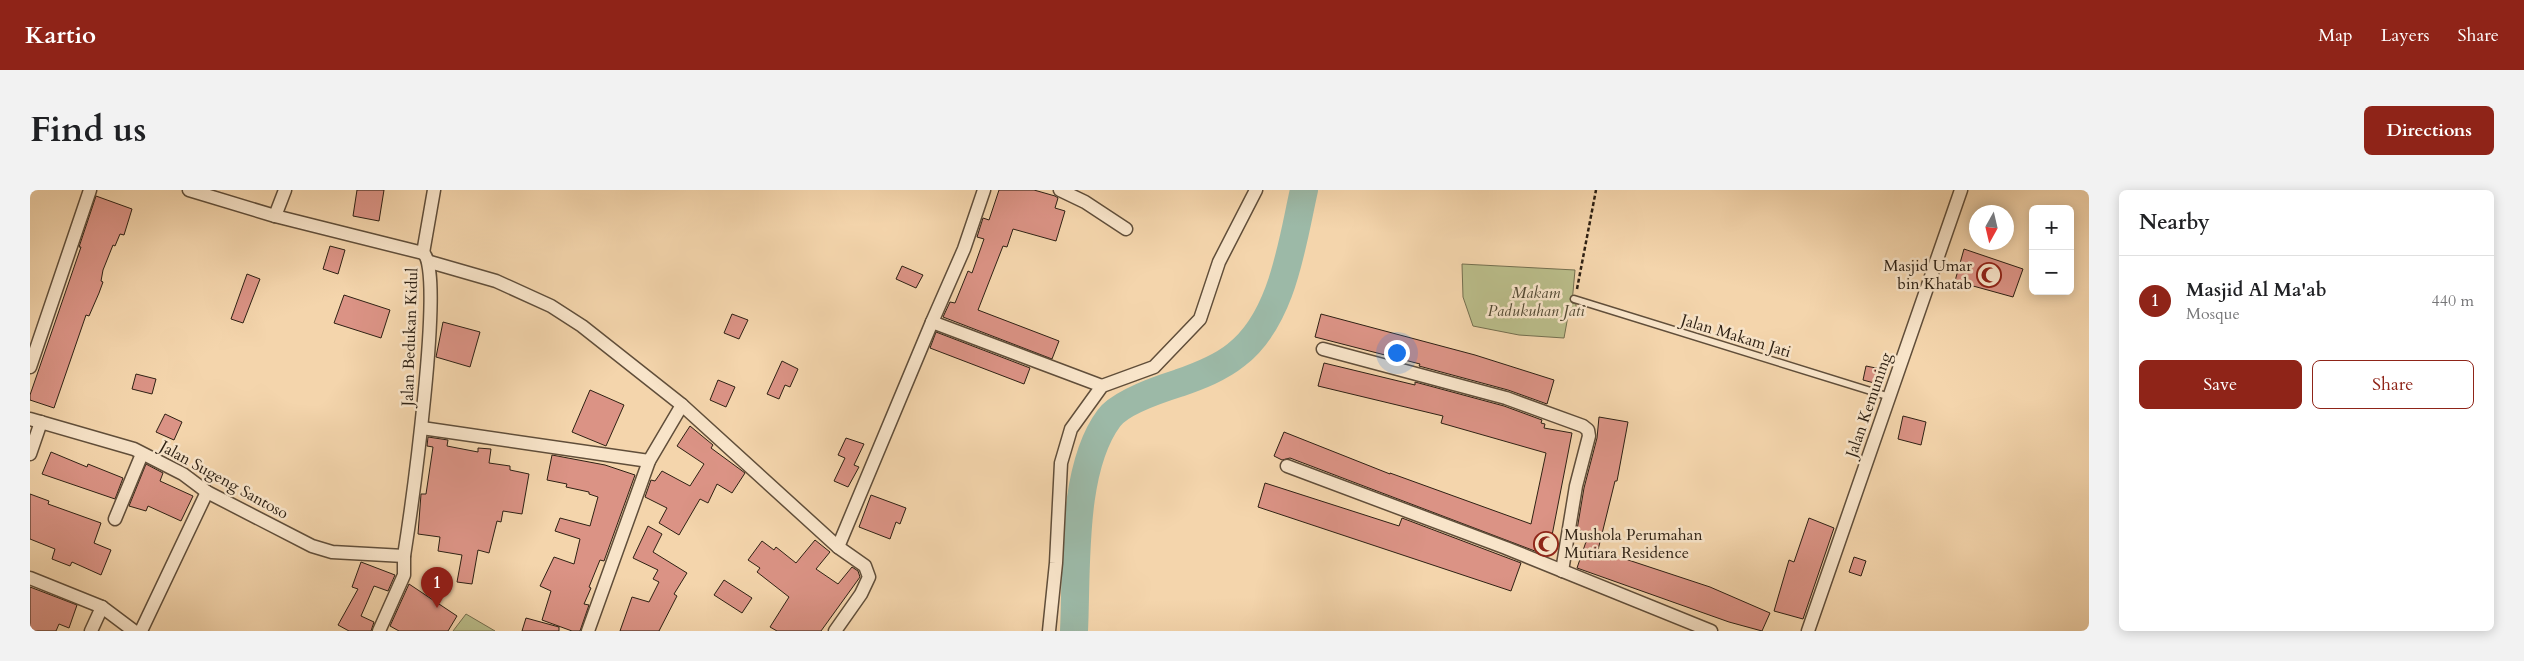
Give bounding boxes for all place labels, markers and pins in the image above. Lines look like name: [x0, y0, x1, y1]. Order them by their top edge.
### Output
place label: Masjid Umar bin Khatab: [1884, 255, 1972, 295]
mosque icon: Masjid Umar bin Khatab: [1976, 262, 2002, 288]
place label: Mushola Perumahan Mutiara Residence: [1564, 524, 1703, 564]
mosque icon: Mushola Perumahan Mutiara Residence: [1533, 531, 1559, 557]
pin: 1: [421, 567, 453, 608]

